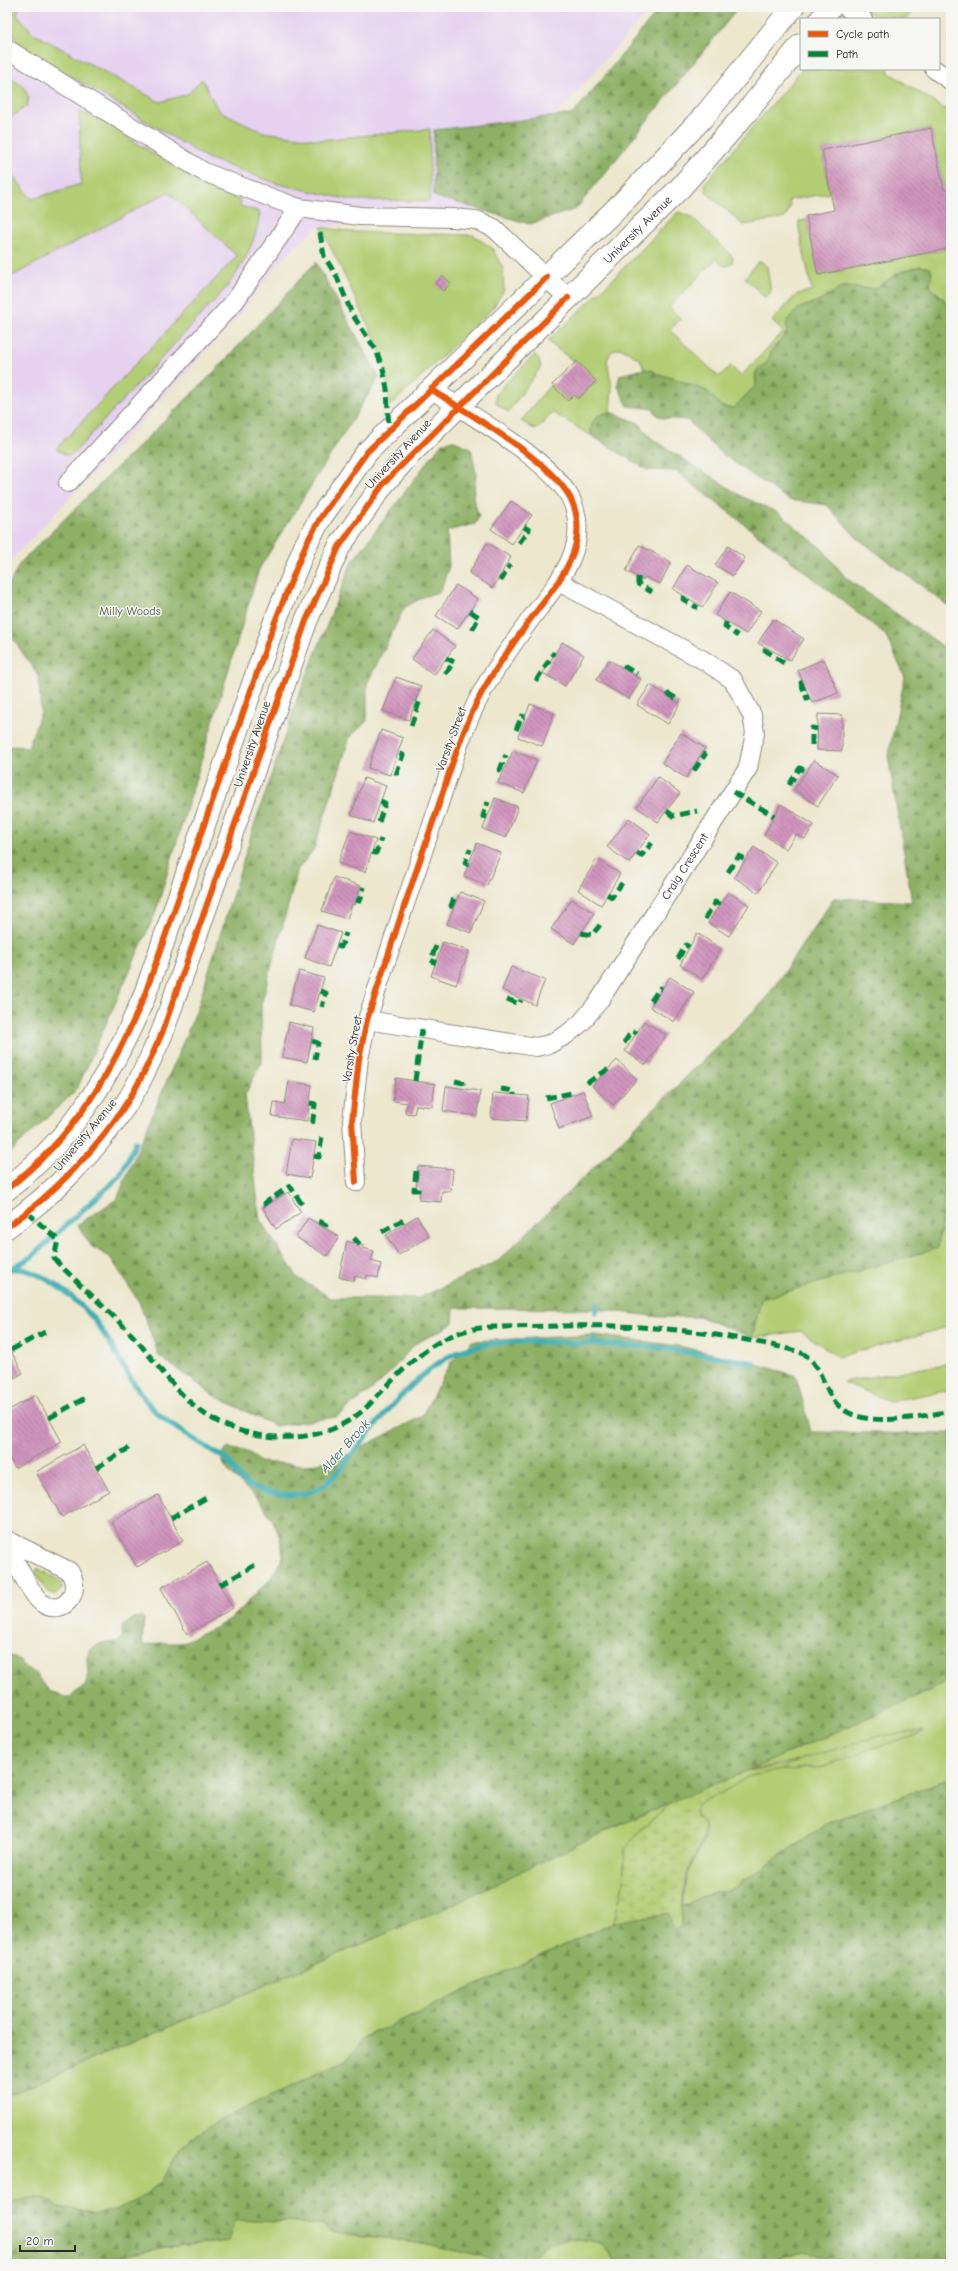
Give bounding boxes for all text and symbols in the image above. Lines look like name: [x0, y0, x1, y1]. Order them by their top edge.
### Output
legend: [800, 18, 940, 70]
text: Cycle path: [836, 27, 889, 41]
text: Path: [836, 47, 858, 61]
street label: University Avenue: [601, 193, 675, 266]
street label: University Avenue: [362, 416, 434, 492]
park label: Milly Woods: [99, 604, 161, 618]
street label: University Avenue: [231, 699, 273, 789]
street label: Varsity Street: [433, 704, 469, 773]
street label: Craig Crescent: [659, 830, 712, 902]
street label: Varsity Street: [339, 1014, 365, 1083]
street label: University Avenue: [51, 1096, 119, 1174]
water label: Alder Brook: [317, 1416, 373, 1476]
scale bar: [20, 2227, 75, 2253]
text: 20 m: [26, 2234, 54, 2248]

